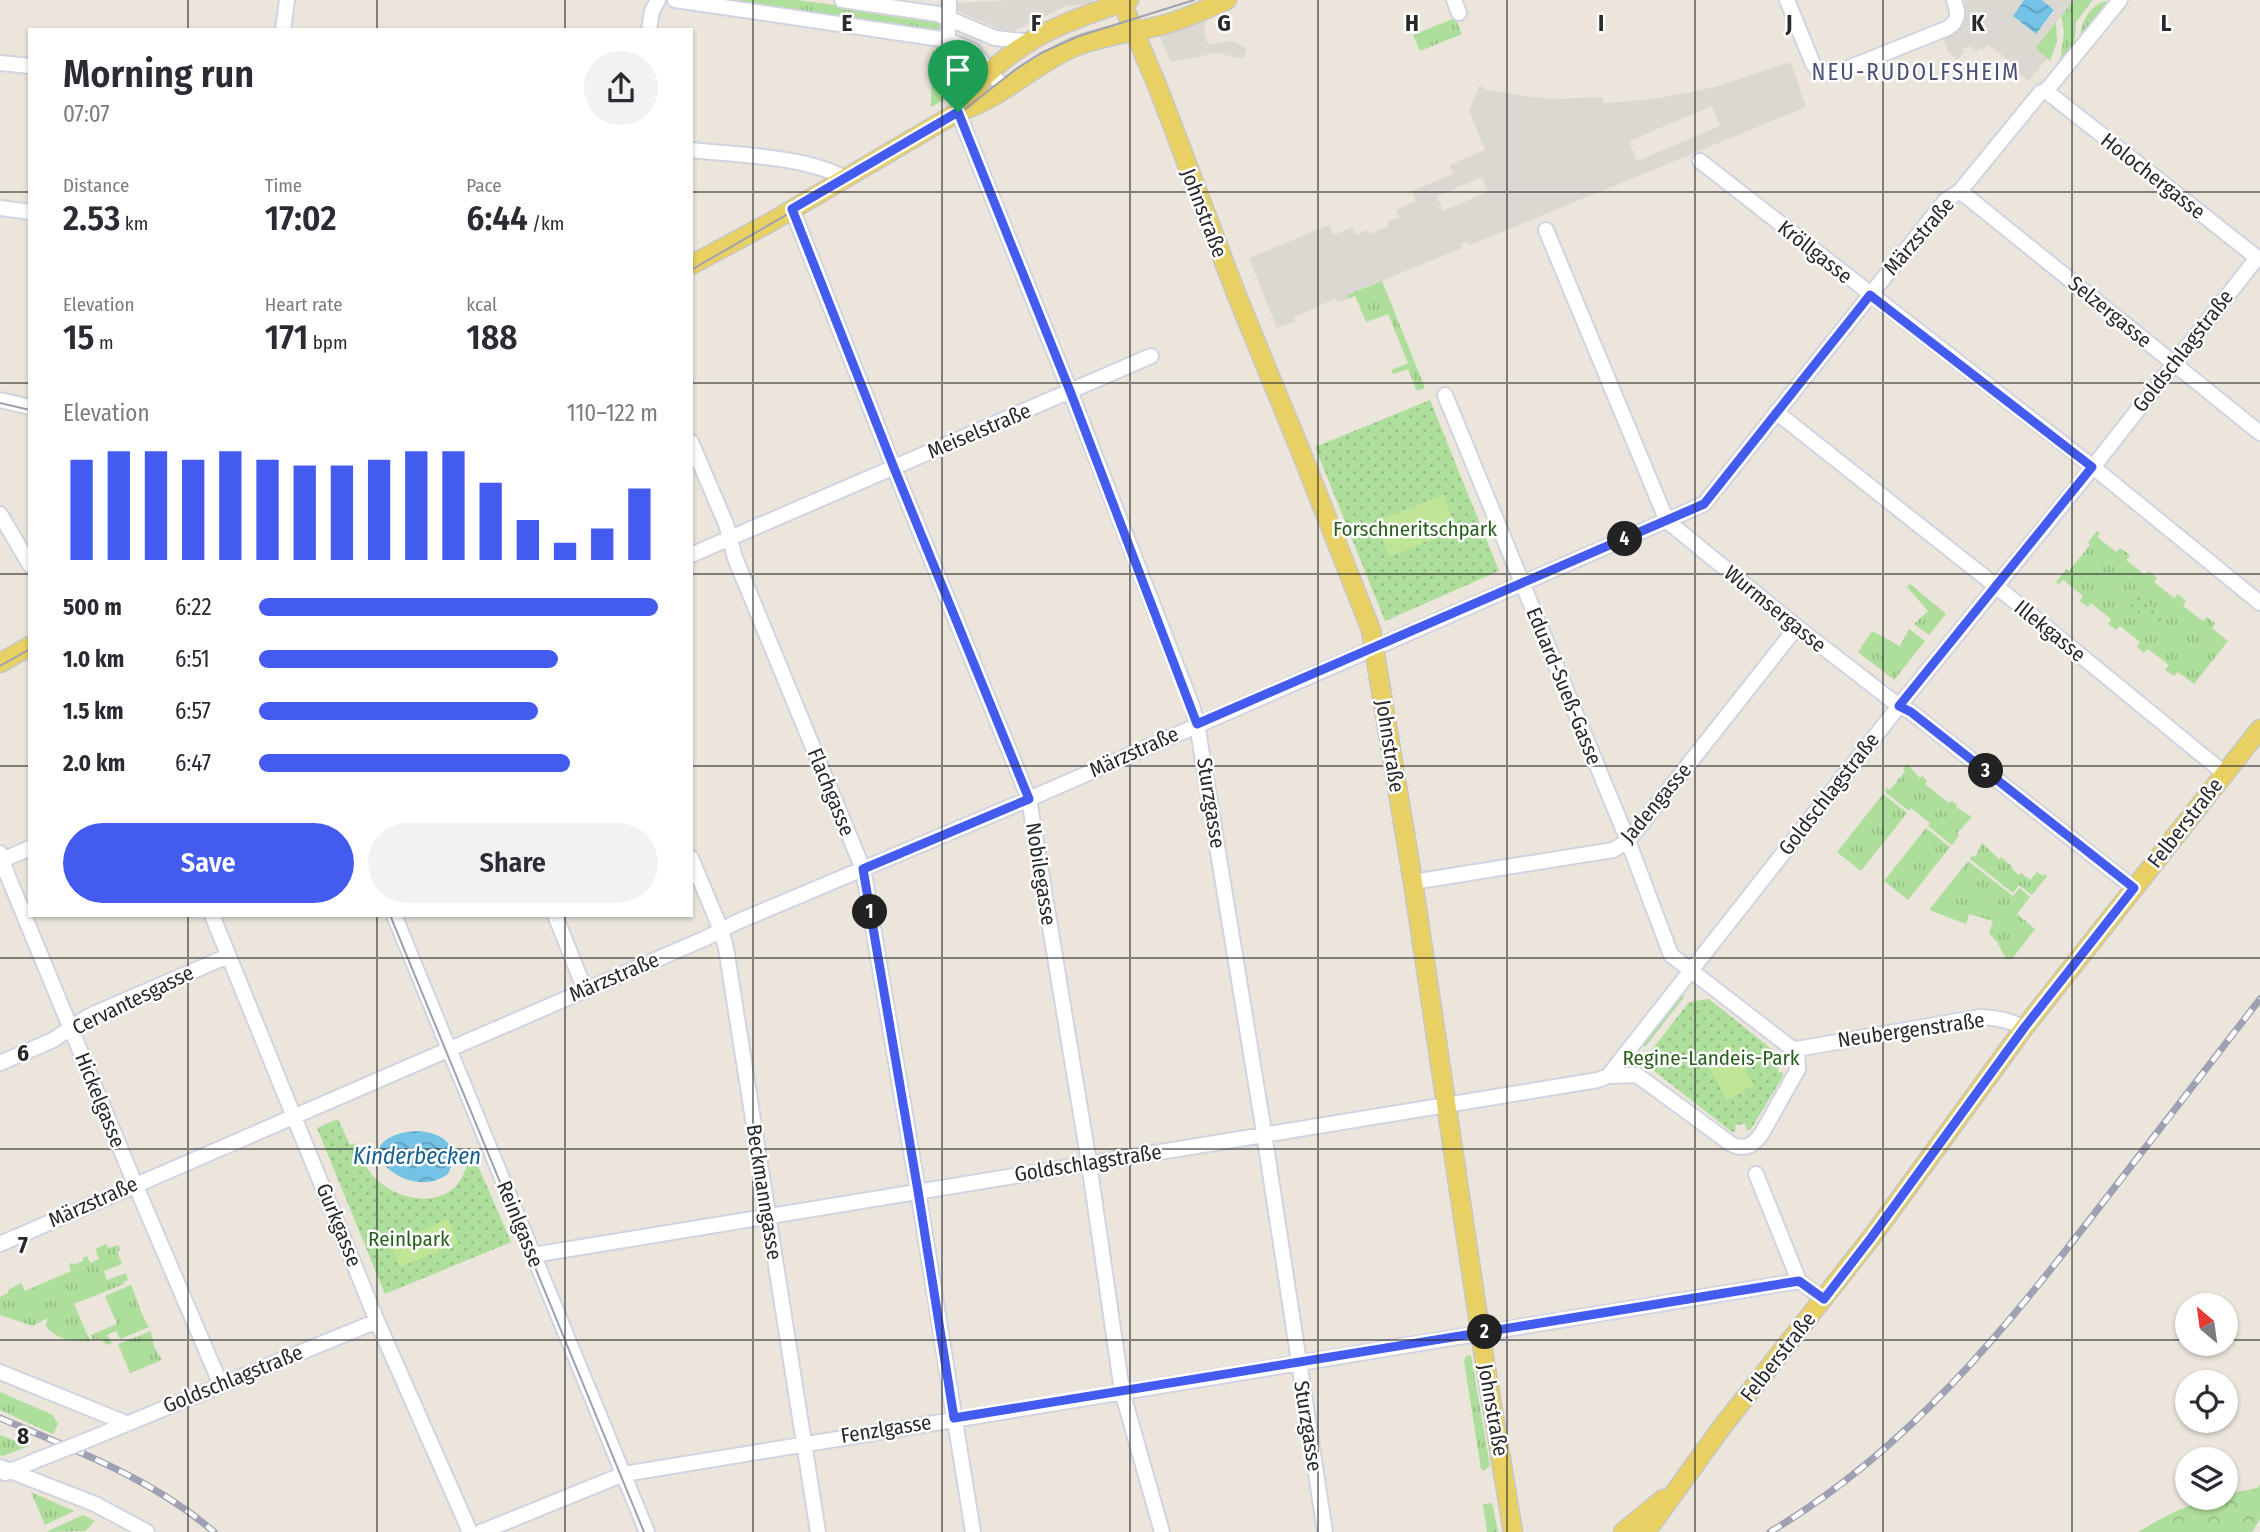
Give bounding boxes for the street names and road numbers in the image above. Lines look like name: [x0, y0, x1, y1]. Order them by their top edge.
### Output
street label: Holochergasse: [2096, 127, 2210, 225]
street label: Johnstraße: [1175, 165, 1233, 261]
street label: Märzstraße: [1878, 192, 1960, 280]
street label: Kröllgasse: [1772, 215, 1858, 289]
street label: Selzergasse: [2063, 270, 2157, 354]
street label: Goldschlagstraße: [2127, 285, 2239, 417]
street label: Meiselstraße: [923, 398, 1035, 464]
street label: Wurmsergasse: [1719, 560, 1831, 658]
street label: Illekgasse: [2009, 594, 2091, 668]
street label: Eduard-Sueß-Gasse: [1521, 603, 1607, 769]
street label: Johnstraße: [1370, 698, 1410, 794]
street label: Märzstraße: [1085, 721, 1183, 783]
street label: Goldschlagstraße: [1773, 728, 1885, 860]
street label: Flachgasse: [802, 744, 860, 840]
street label: Sturzgasse: [1191, 756, 1231, 850]
street label: Jadengasse: [1615, 758, 1697, 848]
street label: Felberstraße: [2142, 773, 2228, 873]
street label: Nobilegasse: [1020, 821, 1062, 927]
street label: Märzstraße: [565, 946, 663, 1008]
street label: Cervantesgasse: [68, 959, 198, 1041]
street label: Neubergenstraße: [1836, 1007, 1986, 1053]
street label: Hickelgasse: [69, 1049, 131, 1151]
street label: Beckmanngasse: [740, 1122, 788, 1262]
street label: Goldschlagstraße: [1013, 1139, 1163, 1187]
street label: Märzstraße: [44, 1171, 142, 1233]
street label: Reinlgasse: [491, 1177, 549, 1271]
street label: Gurkgasse: [311, 1179, 367, 1271]
street label: Felberstraße: [1735, 1307, 1821, 1407]
street label: Goldschlagstraße: [159, 1339, 307, 1419]
street label: Johnstraße: [1472, 1362, 1514, 1458]
street label: Sturzgasse: [1288, 1379, 1328, 1473]
street label: Fenzlgasse: [839, 1409, 933, 1449]

